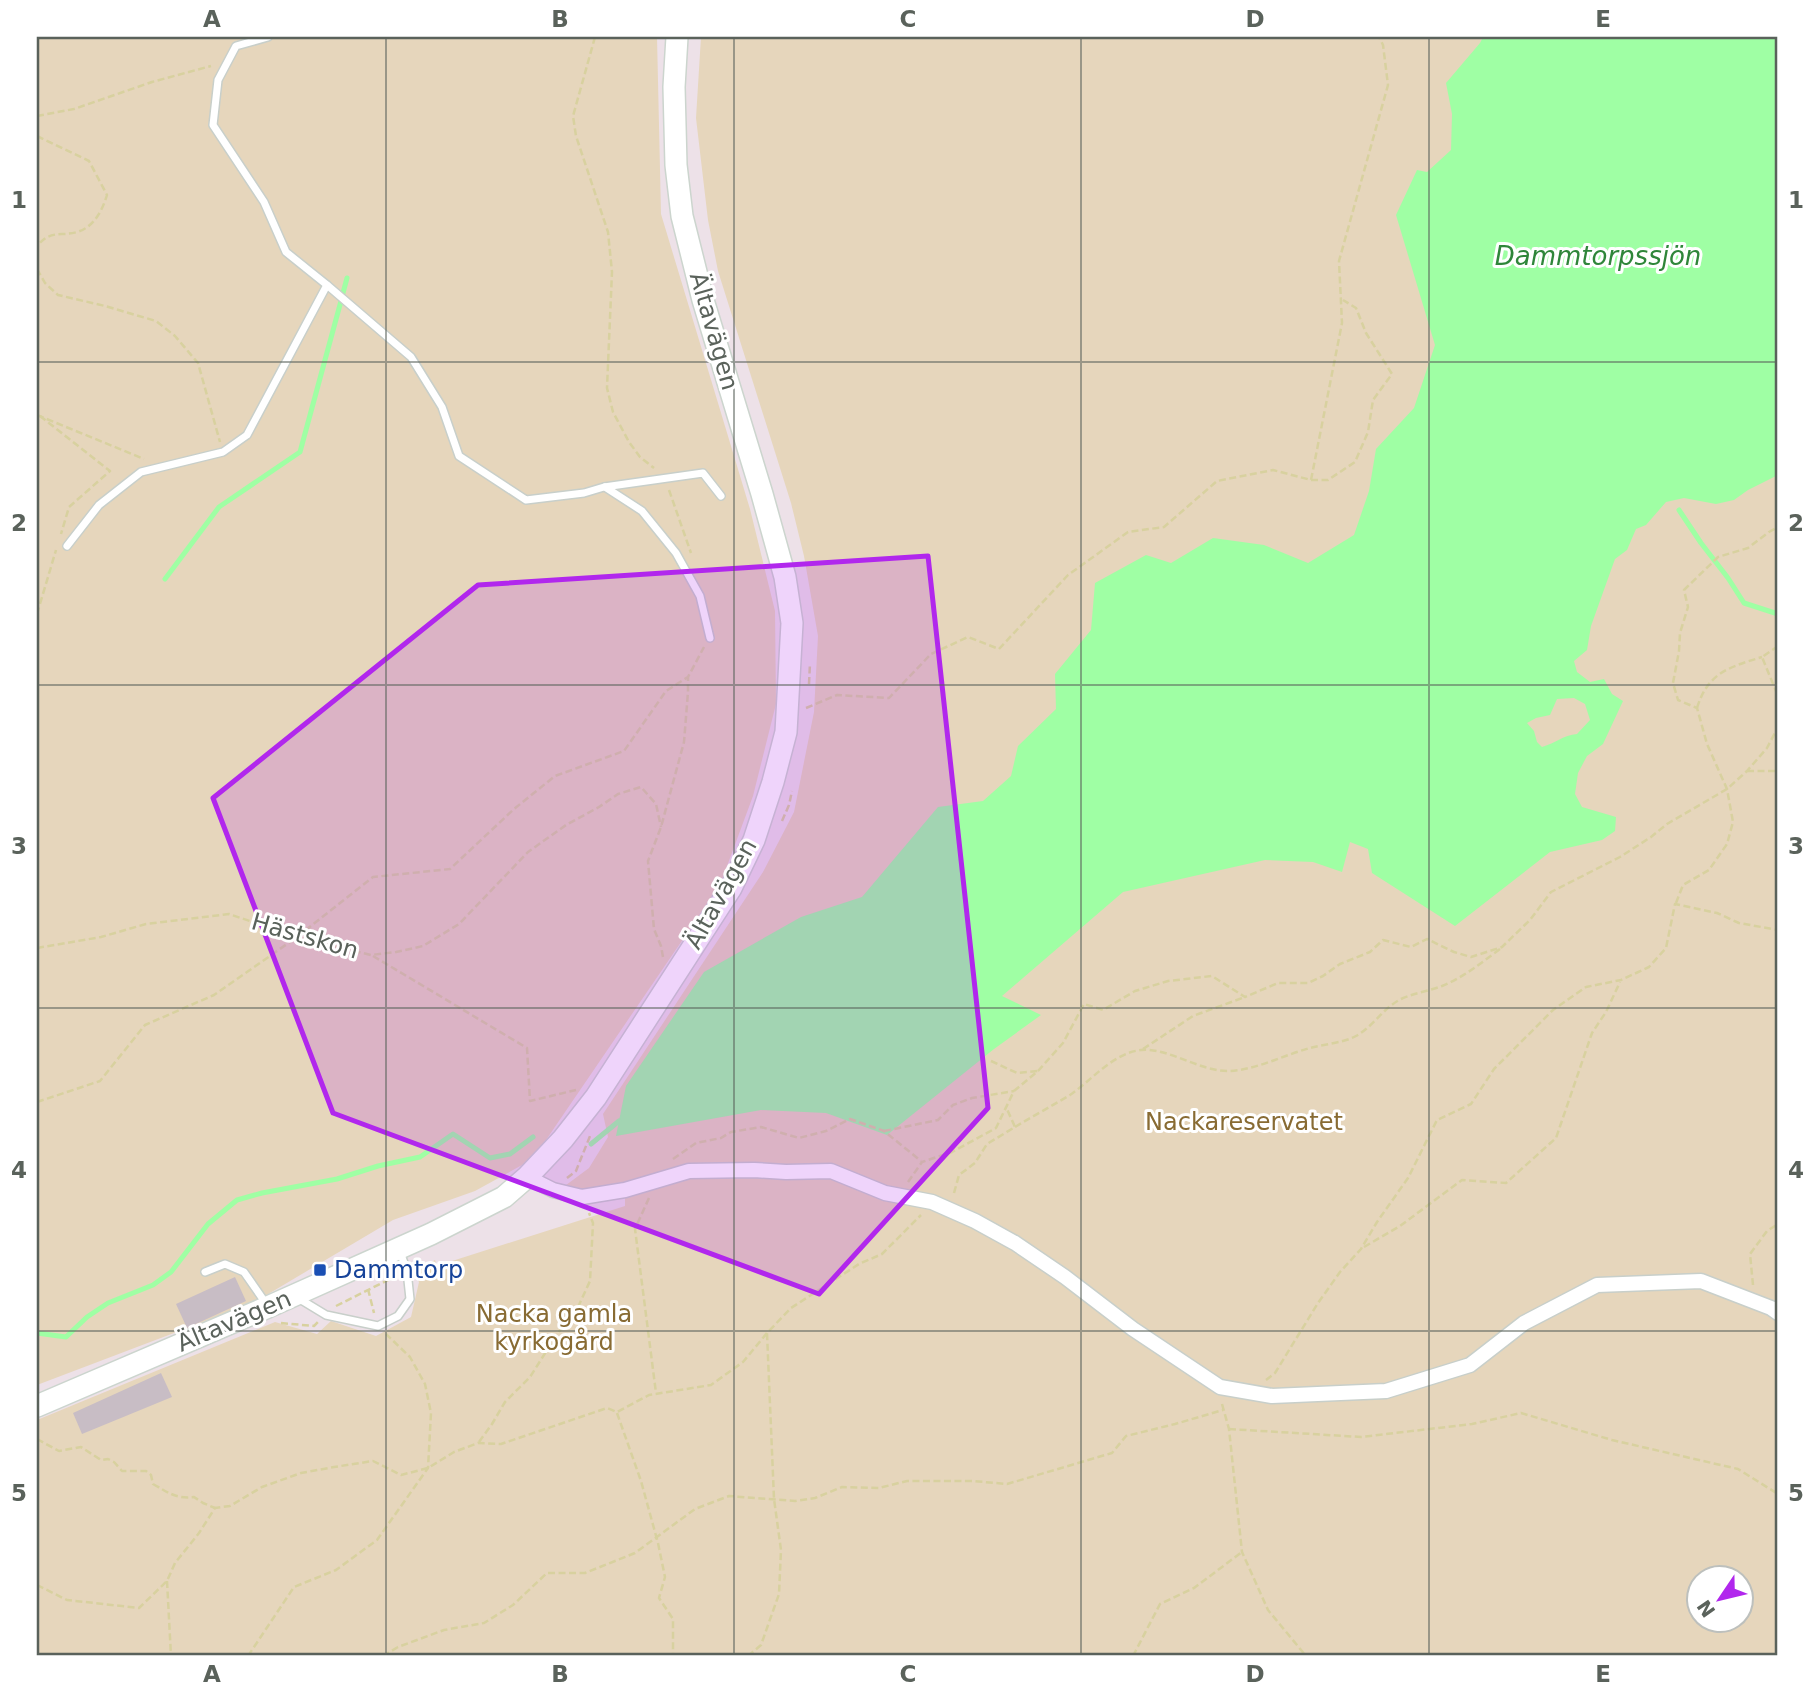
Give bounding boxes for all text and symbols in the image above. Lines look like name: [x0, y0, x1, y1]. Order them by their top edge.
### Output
text: A: [203, 6, 221, 32]
text: B: [551, 6, 569, 32]
text: C: [900, 6, 916, 32]
text: D: [1245, 6, 1265, 32]
text: E: [1595, 6, 1611, 32]
text: 1: [11, 187, 27, 213]
text: 1: [1788, 187, 1804, 213]
water label: Dammtorpssjön: [1495, 241, 1701, 271]
street label: Ältavägen: [684, 269, 745, 393]
text: 2: [11, 510, 27, 536]
text: 2: [1788, 510, 1804, 536]
text: 3: [11, 833, 27, 859]
text: 3: [1788, 833, 1804, 859]
street label: Ältavägen: [678, 834, 763, 954]
street label: Hästskon: [248, 907, 362, 965]
park label: Nackareservatet: [1145, 1108, 1343, 1136]
text: 4: [11, 1157, 27, 1183]
text: 4: [1788, 1157, 1804, 1183]
place label: Dammtorp: [334, 1256, 463, 1284]
marker: Dammtorp: [312, 1262, 328, 1278]
street label: Ältavägen: [172, 1283, 295, 1358]
park label: Nacka gamla kyrkogård: [476, 1300, 632, 1356]
text: 5: [11, 1480, 27, 1506]
text: 5: [1788, 1480, 1804, 1506]
north arrow: [1686, 1564, 1756, 1634]
text: N: [1693, 1596, 1720, 1622]
text: A: [203, 1661, 221, 1687]
text: B: [551, 1661, 569, 1687]
text: C: [900, 1661, 916, 1687]
text: D: [1245, 1661, 1265, 1687]
text: E: [1595, 1661, 1611, 1687]

